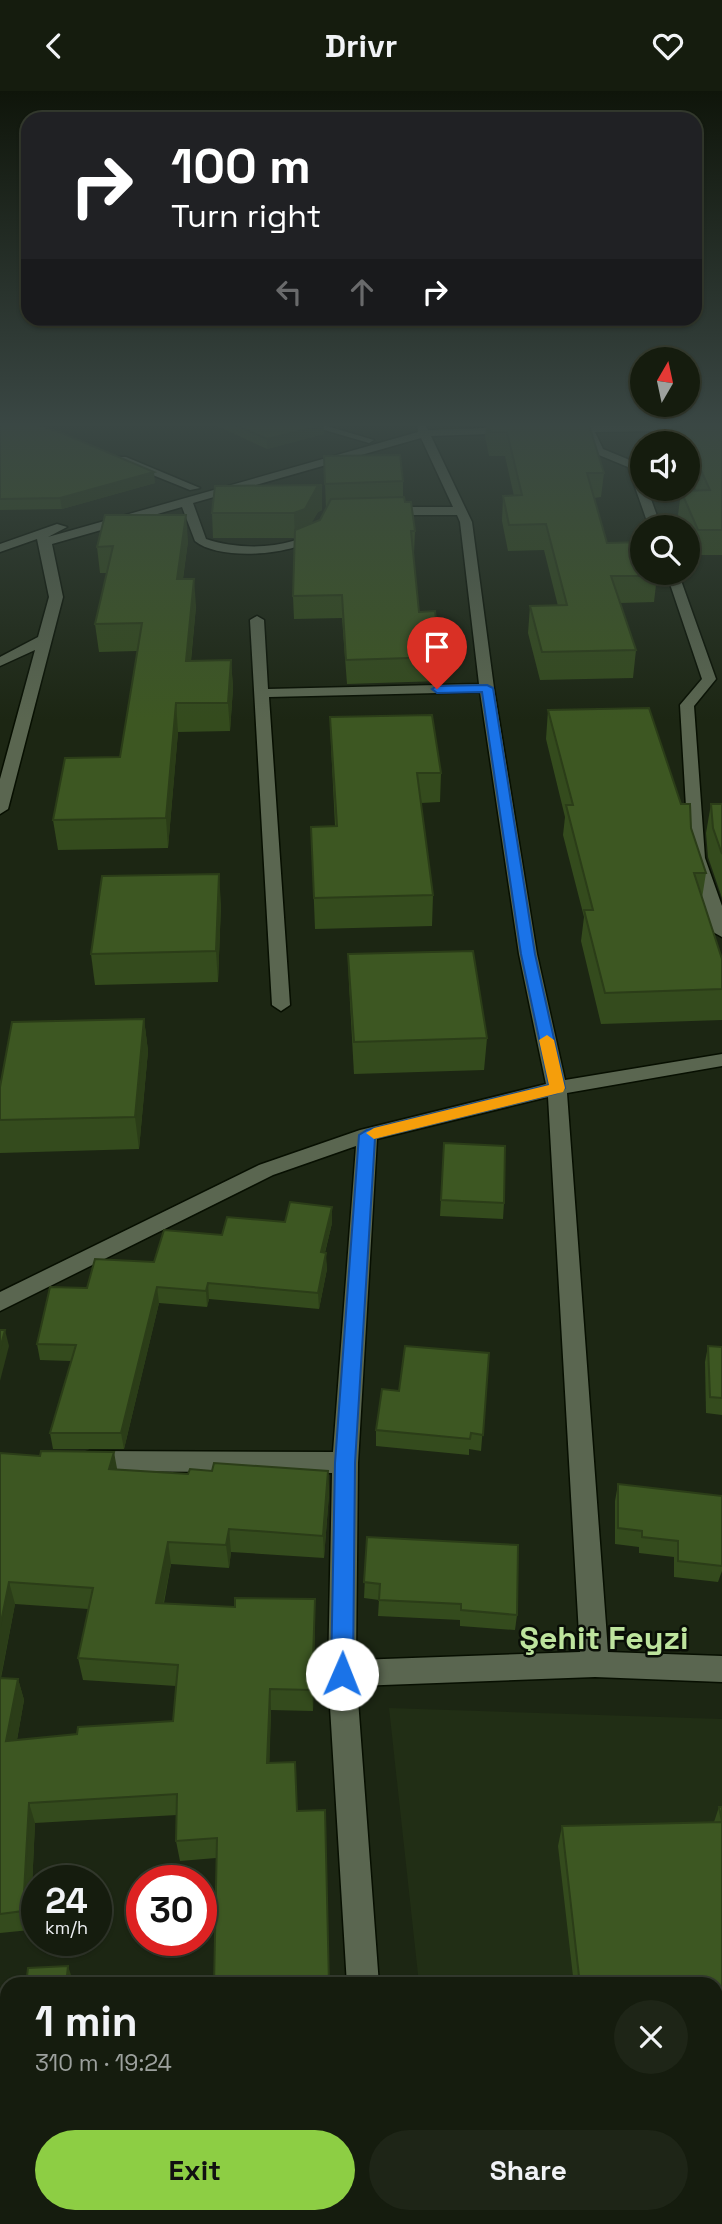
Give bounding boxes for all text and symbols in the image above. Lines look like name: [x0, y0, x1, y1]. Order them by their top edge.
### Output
text: Drivr: [325, 26, 397, 66]
icon: back: [35, 27, 73, 65]
icon: heart: [649, 27, 687, 65]
text: 100 m: [171, 135, 311, 197]
icon: right: [56, 140, 147, 231]
text: Turn right: [171, 196, 321, 236]
icon: left: [270, 273, 308, 311]
icon: ahead: [343, 273, 381, 311]
icon: right: [416, 273, 454, 311]
north arrow: [630, 347, 700, 417]
map controls: [630, 347, 700, 585]
button: sound: [630, 431, 700, 501]
button: search: [630, 515, 700, 585]
pin: [407, 617, 467, 689]
icon: arrive: [418, 628, 456, 666]
district label: Şehit Feyzi: [519, 1618, 689, 1658]
position arrow: [305, 1637, 379, 1711]
speed limit sign: 30: [126, 1865, 217, 1956]
text: 24: [45, 1879, 88, 1923]
text: km/h: [45, 1916, 88, 1939]
text: 1 min: [35, 1995, 138, 2048]
button: close: [614, 2000, 688, 2074]
text: 310 m · 19:24: [35, 2048, 172, 2078]
button: Exit: [35, 2130, 355, 2210]
button: Share: [369, 2130, 688, 2210]

